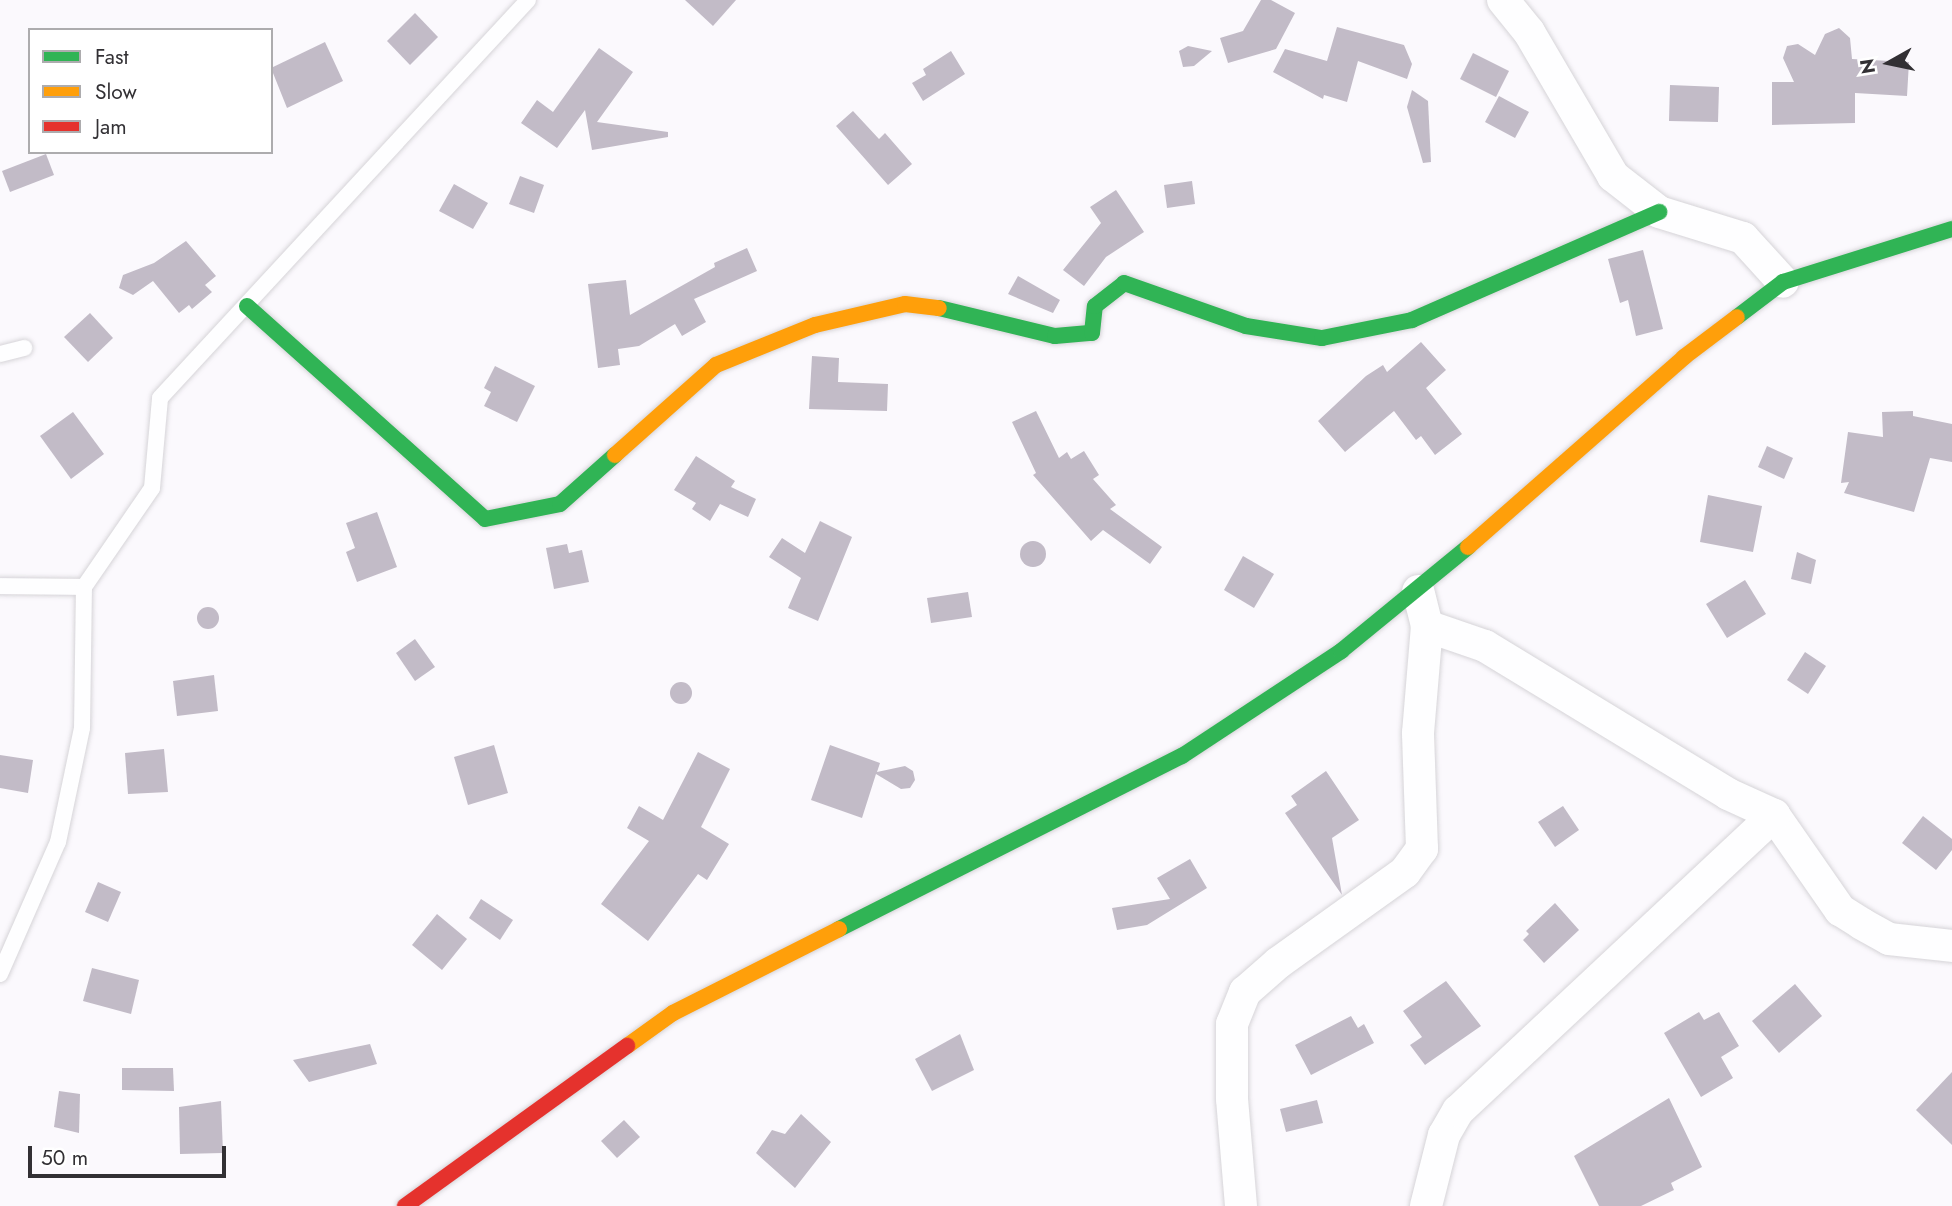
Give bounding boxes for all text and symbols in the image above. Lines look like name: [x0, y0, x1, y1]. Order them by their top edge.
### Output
legend: [28, 28, 273, 154]
north arrow: [1854, 28, 1924, 98]
text: Fast: [95, 42, 128, 72]
text: N: [1853, 57, 1882, 76]
text: Slow: [95, 77, 137, 107]
text: Jam: [95, 112, 127, 142]
scale bar: [32, 1132, 229, 1176]
text: 50 m: [41, 1143, 88, 1173]

